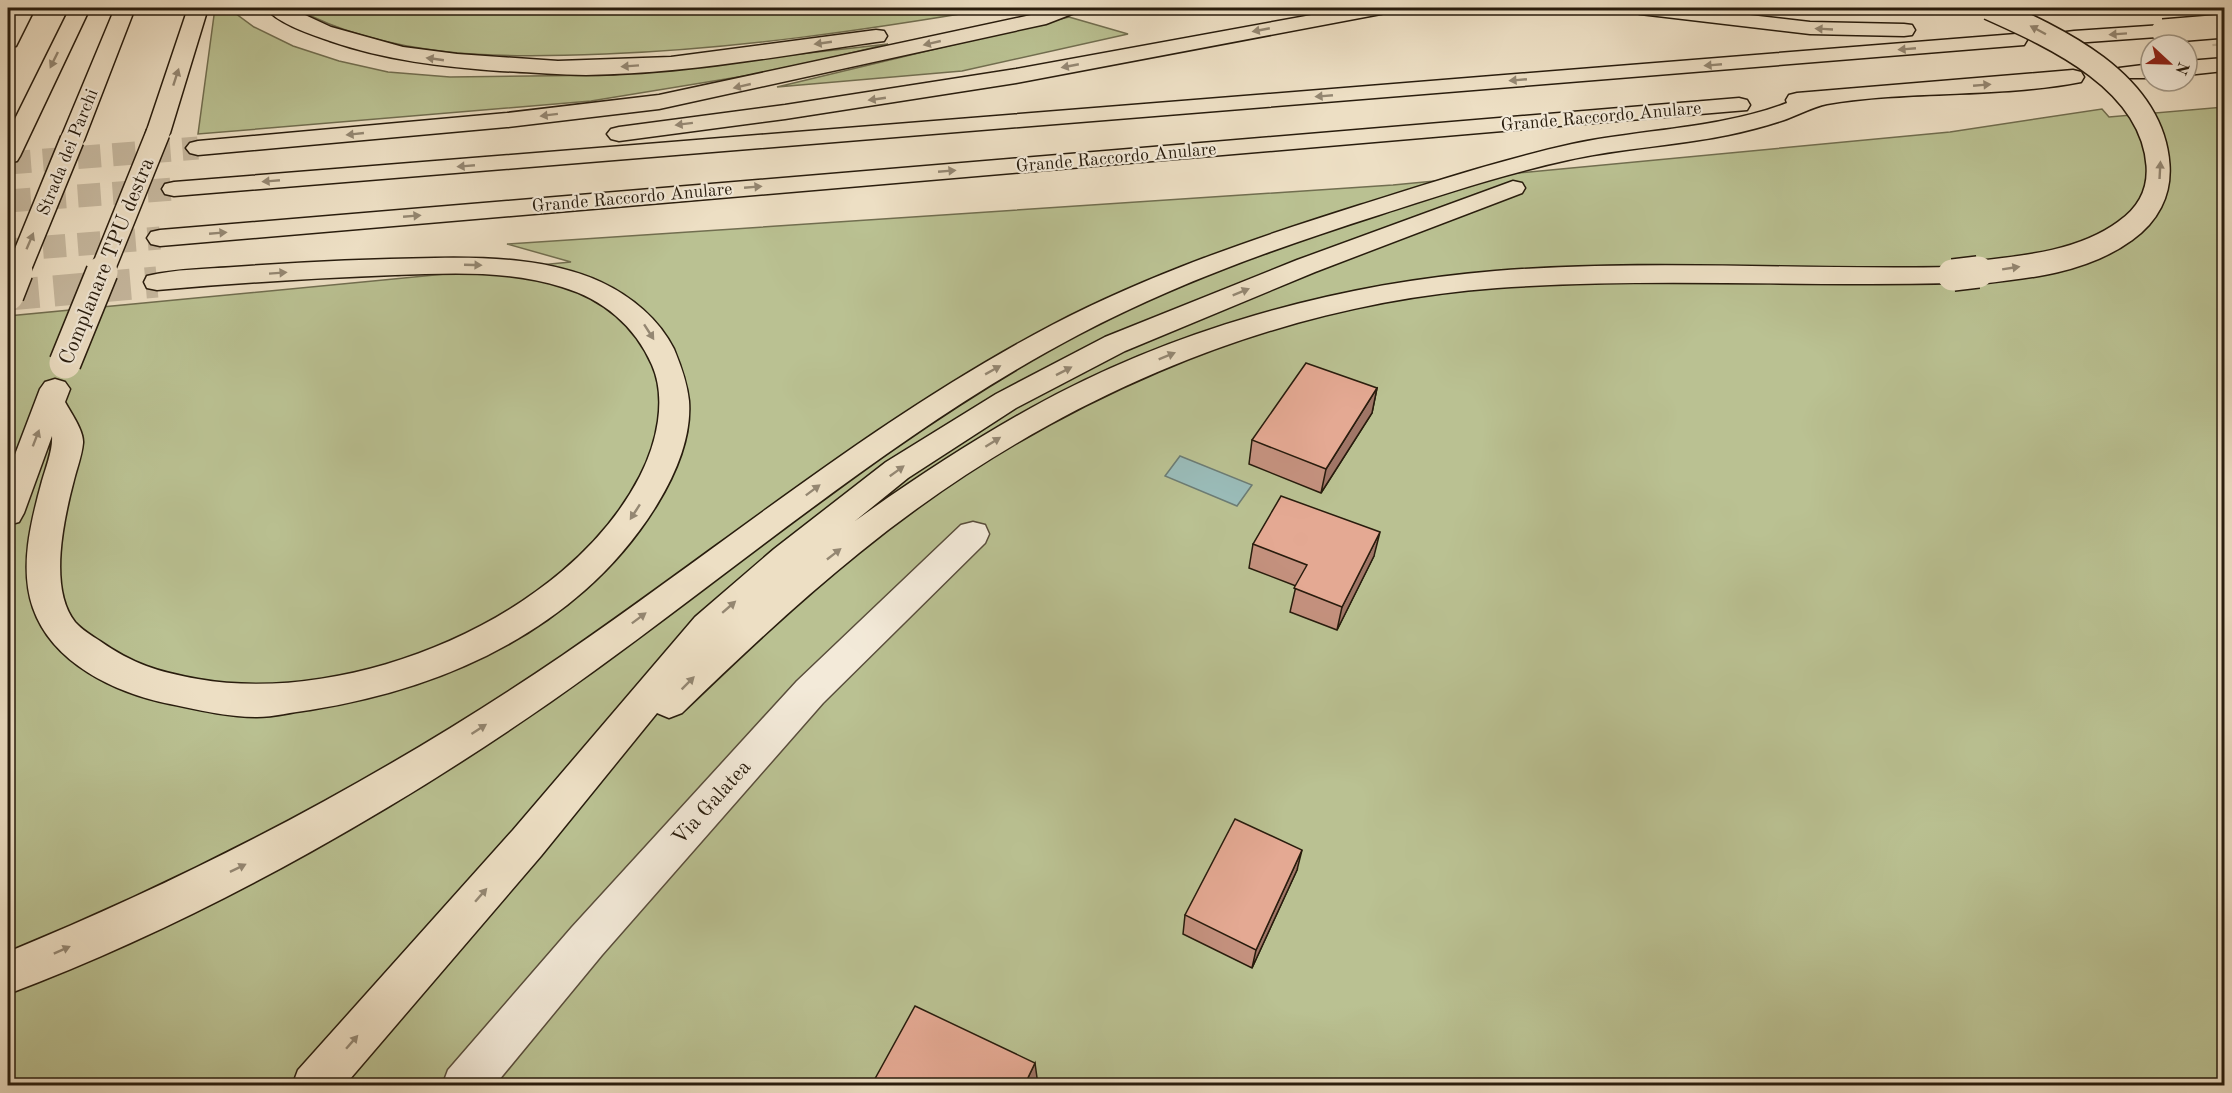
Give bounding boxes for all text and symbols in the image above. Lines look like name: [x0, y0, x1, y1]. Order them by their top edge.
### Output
one-way arrow: [1814, 24, 1833, 33]
one-way arrow: [2029, 25, 2046, 35]
one-way arrow: [1251, 26, 1270, 35]
one-way arrow: [2109, 29, 2128, 39]
north arrow: [2139, 33, 2199, 93]
one-way arrow: [814, 39, 833, 48]
one-way arrow: [923, 39, 941, 49]
one-way arrow: [1898, 44, 1917, 54]
one-way arrow: [49, 51, 59, 69]
one-way arrow: [425, 54, 444, 63]
text: N: [2171, 59, 2191, 77]
one-way arrow: [1703, 60, 1722, 70]
one-way arrow: [620, 62, 639, 71]
one-way arrow: [1060, 62, 1079, 71]
one-way arrow: [171, 68, 181, 86]
one-way arrow: [1509, 76, 1528, 85]
one-way arrow: [1972, 80, 1991, 90]
one-way arrow: [733, 81, 751, 91]
street label: Strada dei Parchi: [34, 86, 102, 218]
one-way arrow: [1315, 91, 1334, 101]
one-way arrow: [868, 94, 887, 103]
street label: Grande Raccordo Anulare: [1500, 99, 1702, 135]
one-way arrow: [539, 110, 558, 119]
one-way arrow: [674, 119, 693, 129]
one-way arrow: [346, 129, 365, 139]
street label: Grande Raccordo Anulare: [1015, 140, 1217, 176]
street label: Complanare TPU destra: [56, 155, 159, 368]
one-way arrow: [2155, 160, 2164, 179]
one-way arrow: [456, 161, 475, 170]
one-way arrow: [938, 166, 957, 176]
one-way arrow: [262, 176, 281, 186]
street label: Grande Raccordo Anulare: [531, 180, 733, 216]
one-way arrow: [744, 182, 763, 192]
one-way arrow: [403, 211, 422, 221]
one-way arrow: [209, 228, 228, 238]
one-way arrow: [25, 232, 35, 250]
one-way arrow: [463, 260, 482, 269]
one-way arrow: [2002, 263, 2021, 272]
one-way arrow: [269, 268, 288, 277]
one-way arrow: [1233, 287, 1251, 297]
one-way arrow: [643, 324, 654, 340]
one-way arrow: [1159, 351, 1177, 361]
one-way arrow: [984, 365, 1001, 375]
one-way arrow: [1055, 366, 1072, 376]
one-way arrow: [32, 429, 41, 447]
one-way arrow: [985, 437, 1001, 448]
one-way arrow: [889, 466, 904, 478]
one-way arrow: [806, 484, 821, 496]
one-way arrow: [629, 503, 640, 520]
one-way arrow: [826, 548, 842, 561]
one-way arrow: [721, 601, 736, 614]
one-way arrow: [631, 612, 647, 624]
one-way arrow: [680, 676, 695, 690]
one-way arrow: [471, 724, 488, 735]
street label: Via Galatea: [669, 757, 755, 849]
one-way arrow: [230, 863, 247, 872]
one-way arrow: [474, 888, 487, 903]
one-way arrow: [53, 945, 71, 955]
one-way arrow: [346, 1034, 359, 1049]

